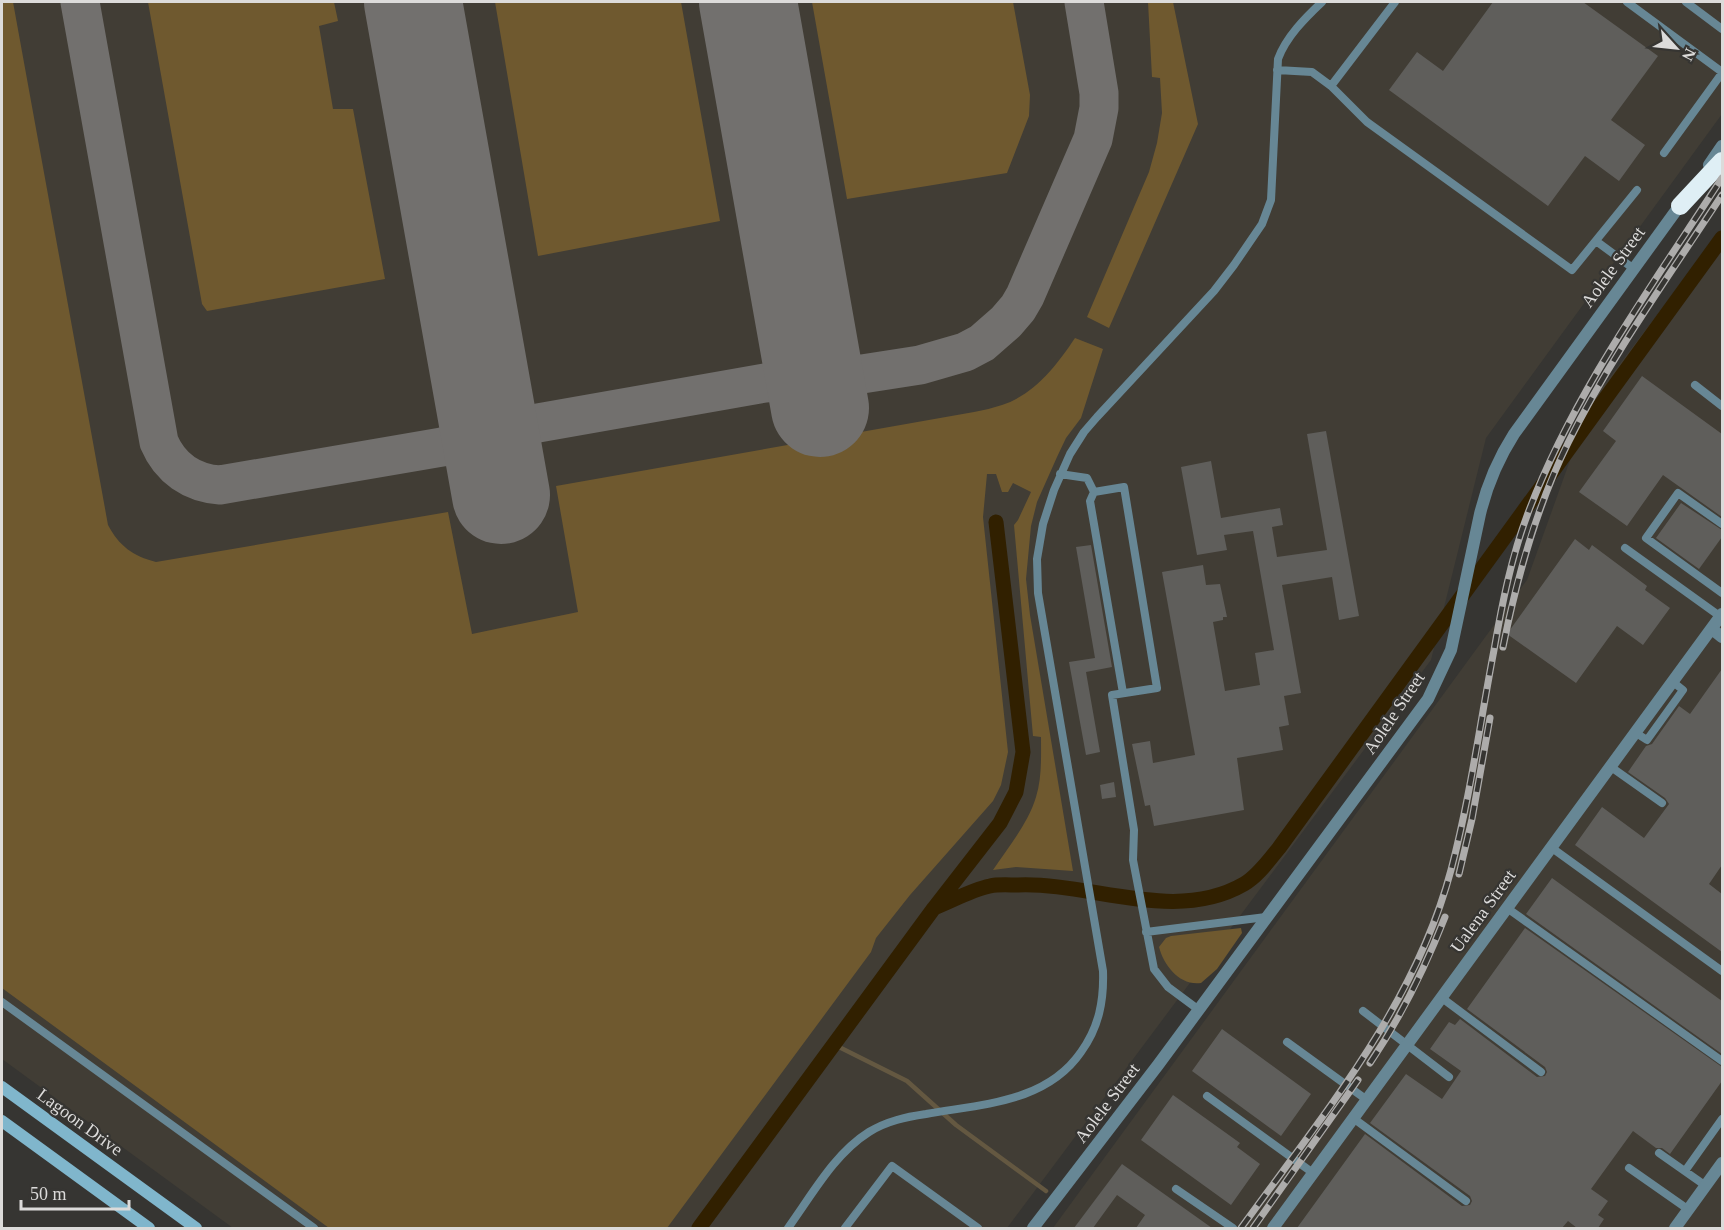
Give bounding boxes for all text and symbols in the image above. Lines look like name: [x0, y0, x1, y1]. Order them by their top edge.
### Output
north arrow: [1646, 18, 1706, 78]
text: N: [1679, 46, 1699, 64]
street label: Aolele Street: [1577, 223, 1649, 311]
street label: Aolele Street: [1359, 668, 1429, 758]
street label: Ualena Street: [1446, 866, 1520, 956]
street label: Aolele Street: [1071, 1059, 1143, 1147]
street label: Lagoon Drive: [33, 1084, 127, 1160]
scale bar: [21, 1173, 129, 1211]
text: 50 m: [30, 1184, 67, 1204]

